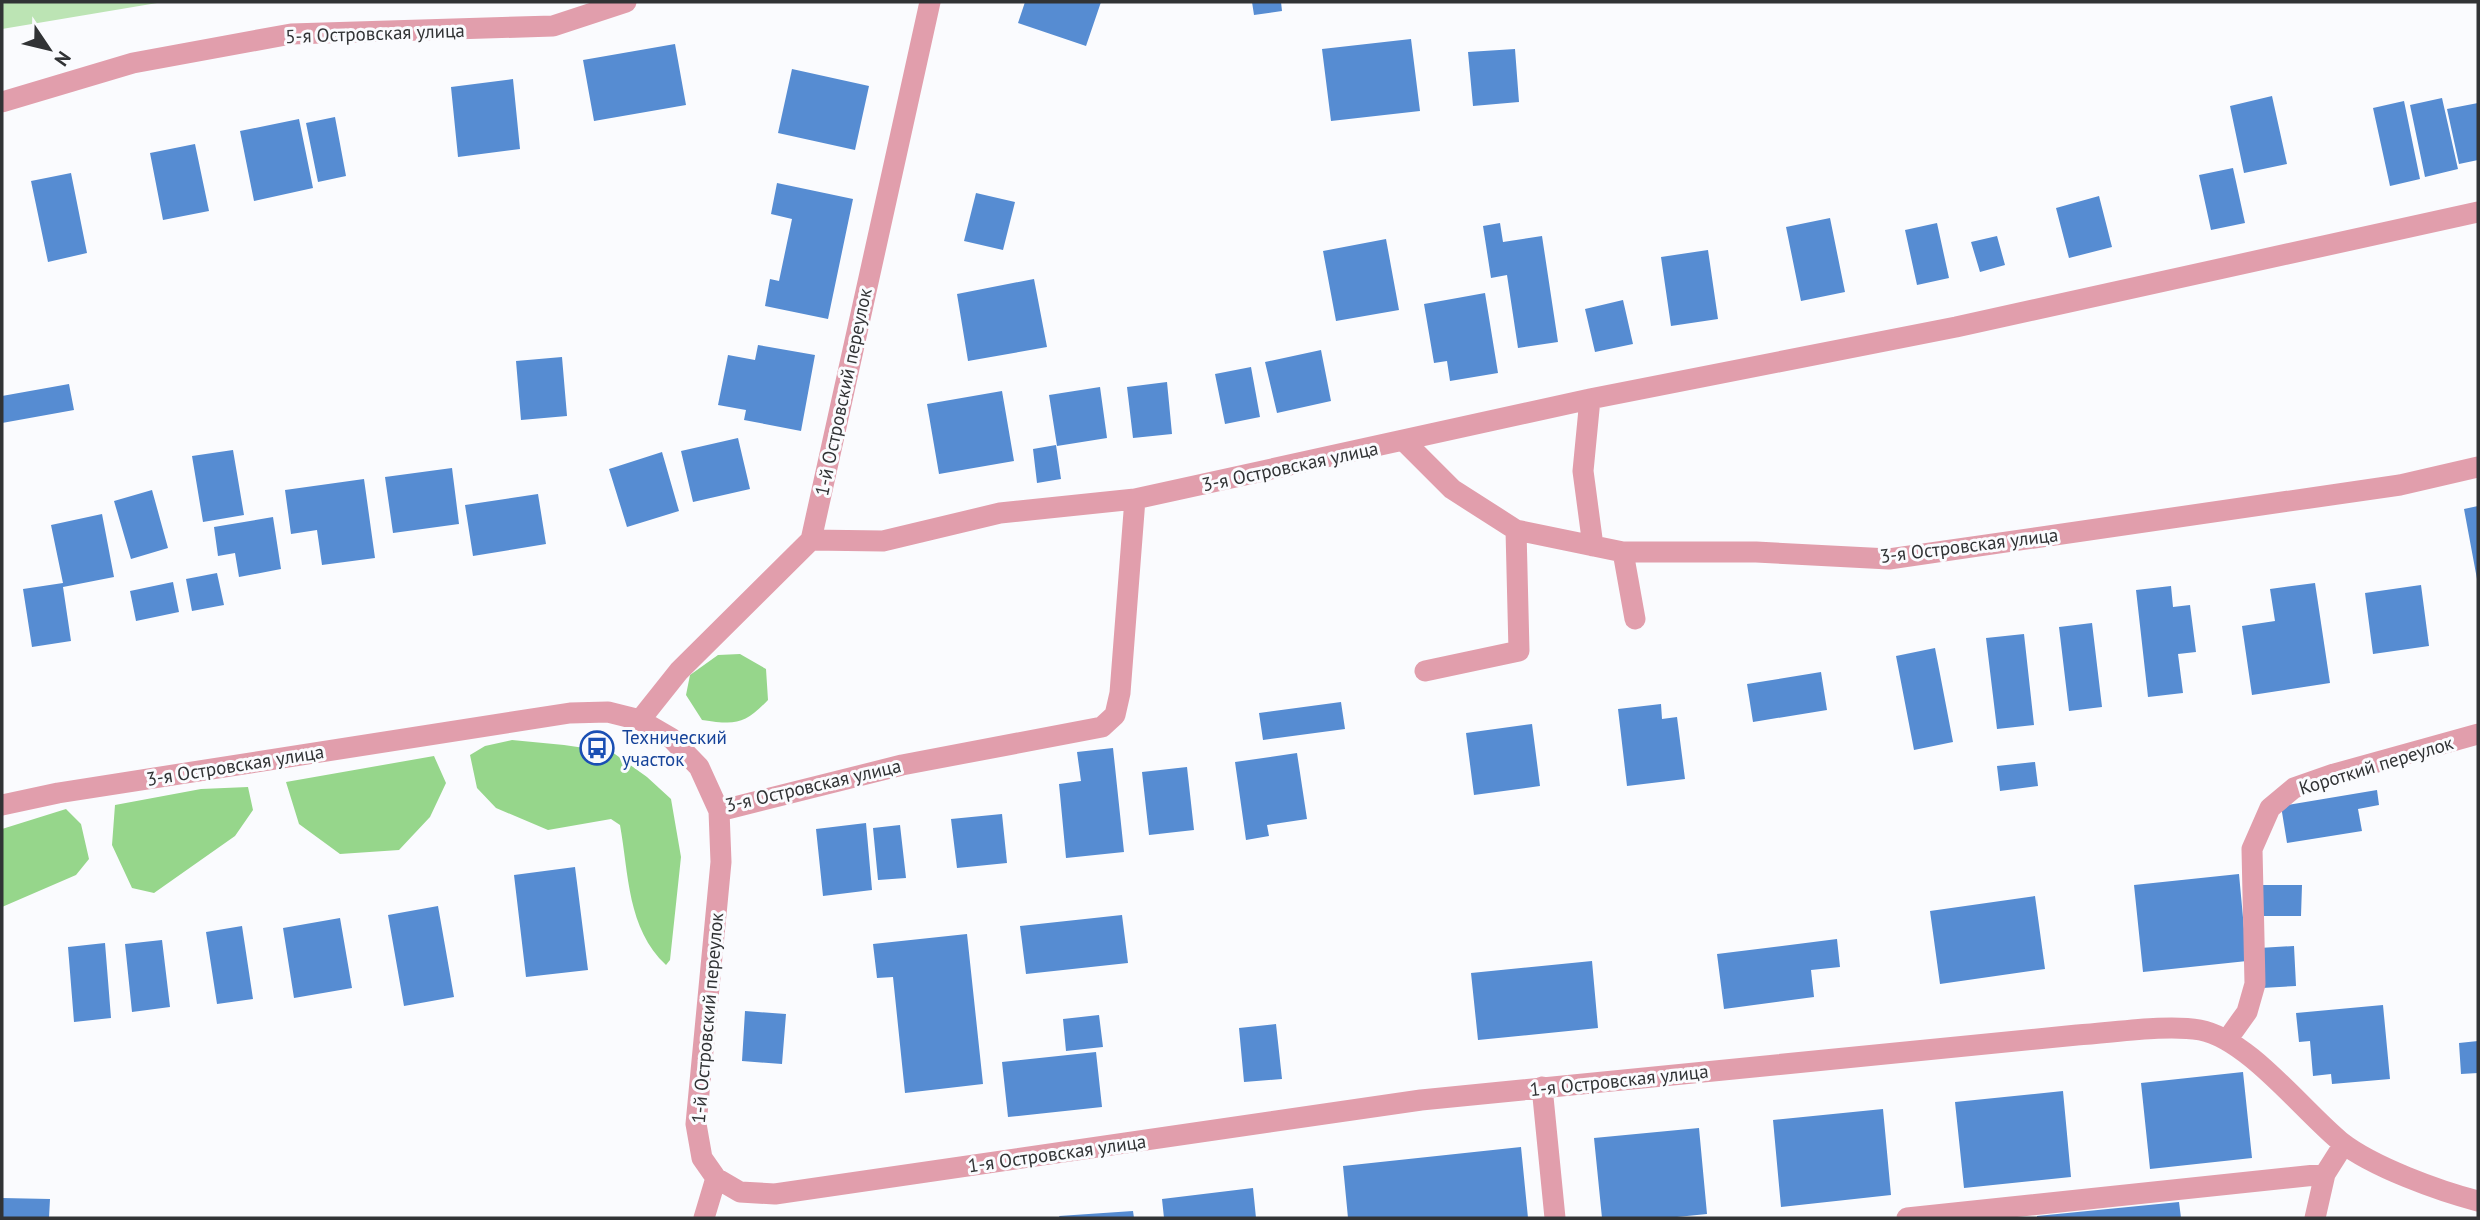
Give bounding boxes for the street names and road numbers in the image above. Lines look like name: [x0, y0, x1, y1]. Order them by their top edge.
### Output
street label: 5-я Островская улица: [285, 18, 465, 48]
street label: 1-й Островский переулок: [809, 286, 877, 498]
street label: 3-я Островская улица: [1200, 436, 1380, 496]
street label: 3-я Островская улица: [1878, 522, 2060, 568]
street label: Короткий переулок: [2296, 730, 2456, 800]
street label: 3-я Островская улица: [144, 739, 326, 791]
street label: 3-я Островская улица: [723, 753, 903, 817]
street label: 1-й Островский переулок: [686, 911, 728, 1125]
street label: 1-я Островская улица: [1528, 1059, 1710, 1101]
street label: 1-я Островская улица: [966, 1129, 1148, 1177]

